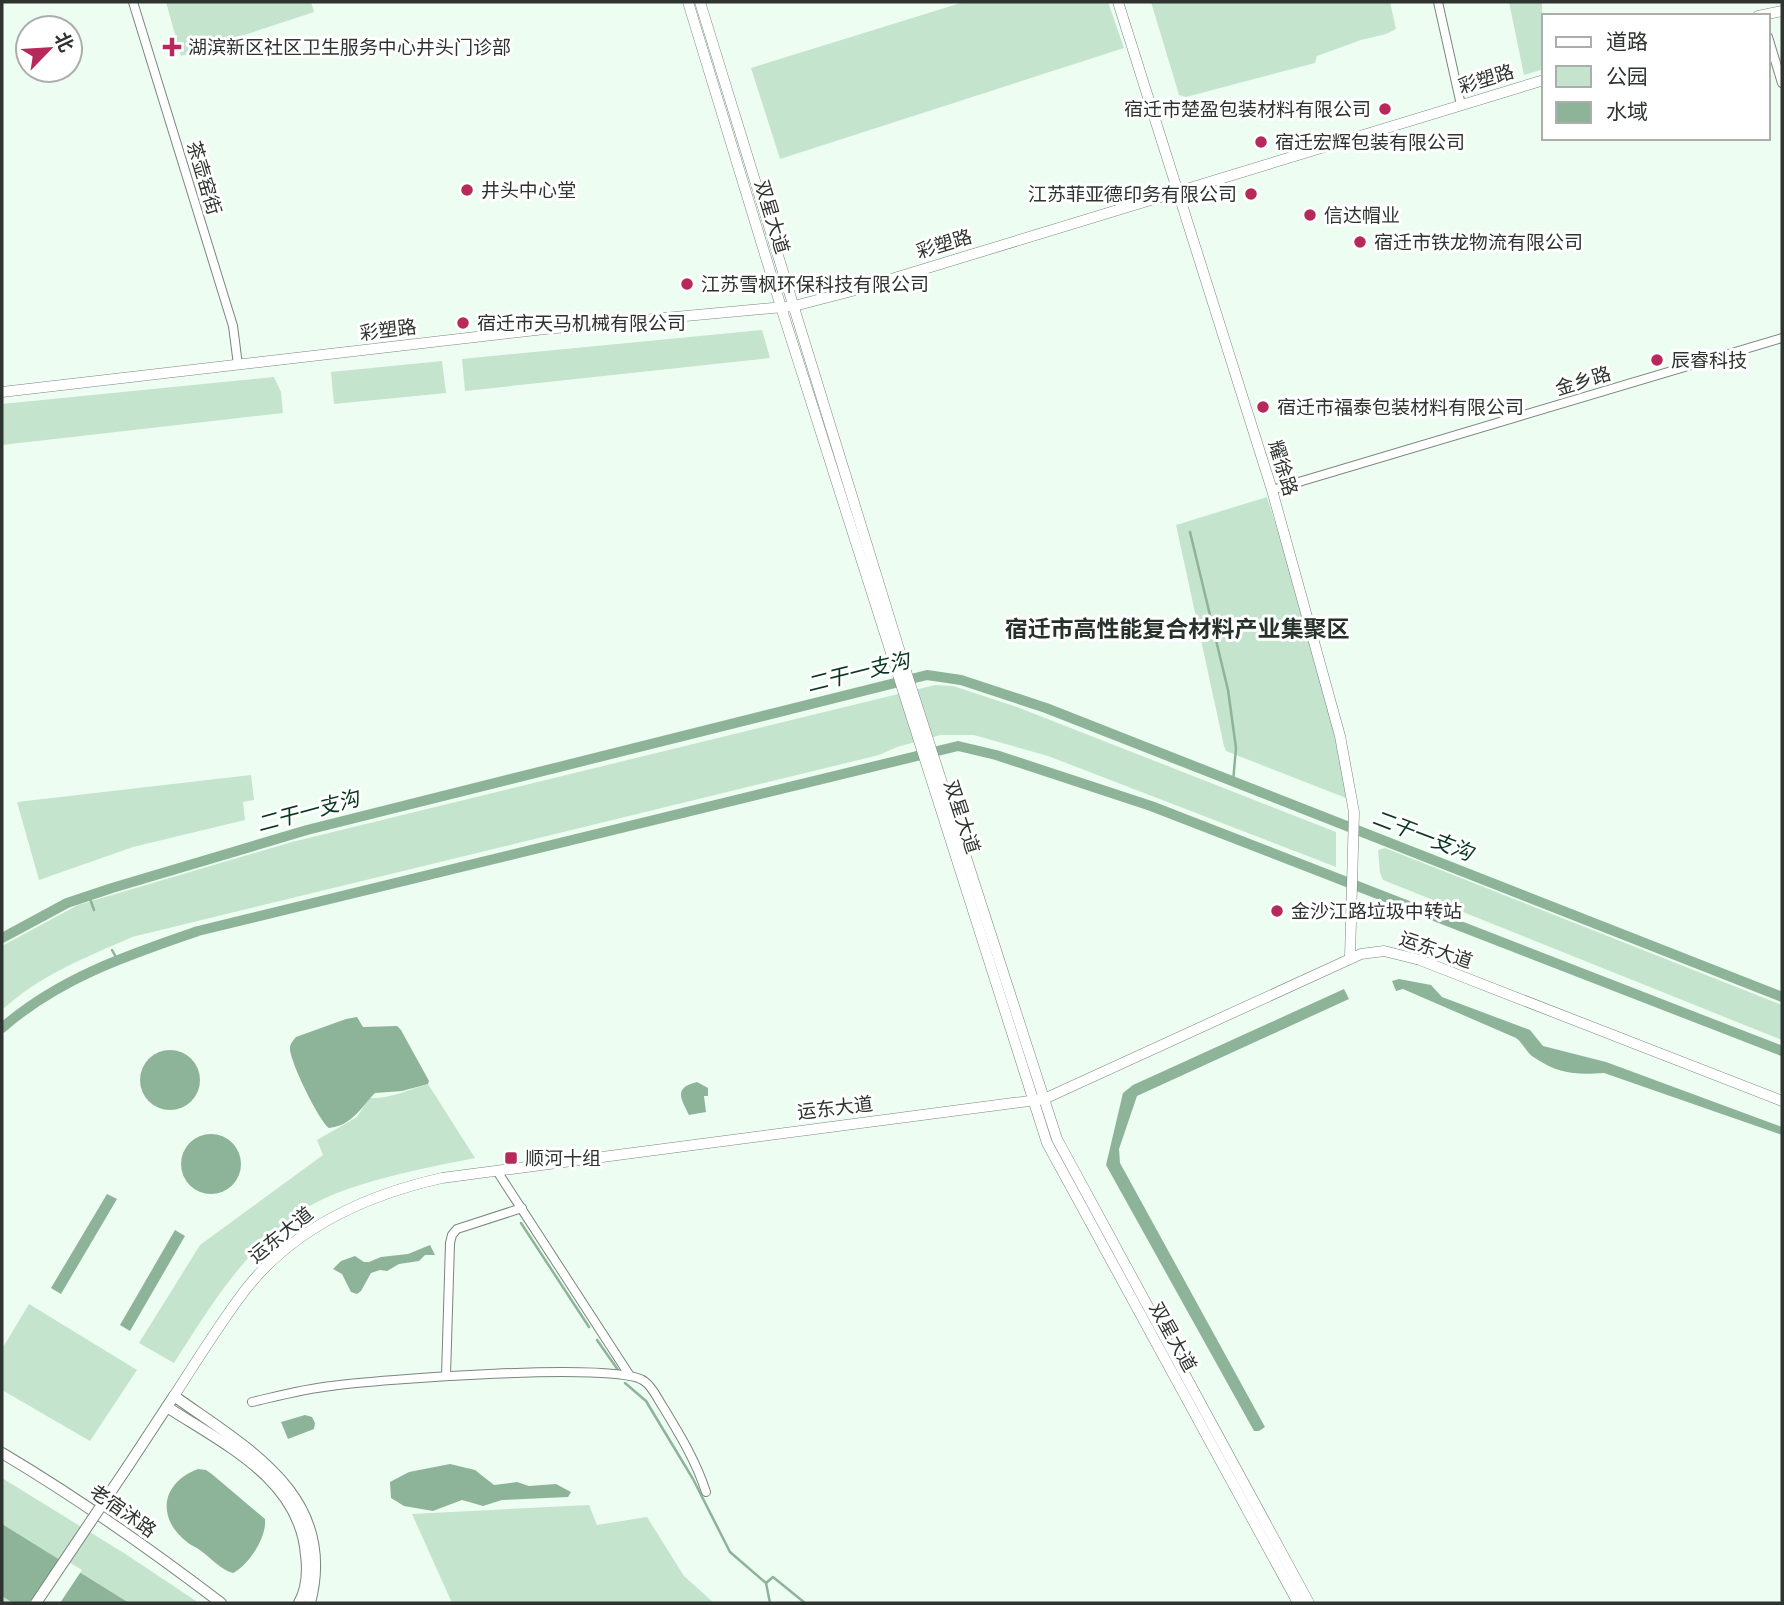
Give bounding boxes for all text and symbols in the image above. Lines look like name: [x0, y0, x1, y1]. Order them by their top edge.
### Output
north arrow: [14, 14, 84, 84]
legend: [1542, 14, 1770, 140]
text: 北: [50, 29, 77, 55]
text: 道路: [1606, 30, 1648, 53]
marker: 湖滨新区社区卫生服务中心井头门诊部: [162, 37, 182, 57]
place label: 湖滨新区社区卫生服务中心井头门诊部: [188, 37, 511, 58]
street label: 彩塑路: [1456, 61, 1516, 97]
text: 公园: [1606, 65, 1648, 88]
place label: 宿迁市楚盈包装材料有限公司: [1124, 99, 1371, 120]
text: 水域: [1606, 100, 1648, 123]
marker: 宿迁市楚盈包装材料有限公司: [1377, 101, 1393, 117]
place label: 宿迁宏辉包装有限公司: [1275, 132, 1465, 153]
marker: 宿迁宏辉包装有限公司: [1253, 134, 1269, 150]
street label: 茶壶窑街: [183, 139, 225, 217]
street label: 双星大道: [751, 178, 793, 256]
place label: 井头中心堂: [481, 180, 576, 201]
marker: 井头中心堂: [459, 182, 475, 198]
place label: 江苏菲亚德印务有限公司: [1028, 184, 1237, 205]
marker: 江苏菲亚德印务有限公司: [1243, 186, 1259, 202]
place label: 信达帽业: [1324, 205, 1400, 226]
marker: 信达帽业: [1302, 207, 1318, 223]
street label: 彩塑路: [914, 226, 974, 262]
place label: 宿迁市铁龙物流有限公司: [1374, 232, 1583, 253]
marker: 宿迁市铁龙物流有限公司: [1352, 234, 1368, 250]
place label: 江苏雪枫环保科技有限公司: [701, 274, 929, 295]
marker: 江苏雪枫环保科技有限公司: [679, 276, 695, 292]
place label: 宿迁市天马机械有限公司: [477, 313, 686, 334]
marker: 宿迁市天马机械有限公司: [455, 315, 471, 331]
street label: 彩塑路: [358, 316, 418, 344]
place label: 辰睿科技: [1671, 350, 1747, 371]
marker: 辰睿科技: [1649, 352, 1665, 368]
street label: 金乡路: [1553, 363, 1613, 399]
place label: 宿迁市福泰包装材料有限公司: [1277, 397, 1524, 418]
marker: 宿迁市福泰包装材料有限公司: [1255, 399, 1271, 415]
street label: 耀徐路: [1265, 438, 1301, 498]
district label: 宿迁市高性能复合材料产业集聚区: [1005, 616, 1350, 642]
water label: 二干一支沟: [804, 648, 914, 696]
street label: 双星大道: [940, 778, 984, 856]
water label: 二干一支沟: [254, 786, 364, 836]
water label: 二干一支沟: [1370, 805, 1478, 865]
place label: 金沙江路垃圾中转站: [1291, 901, 1462, 922]
marker: 金沙江路垃圾中转站: [1269, 903, 1285, 919]
street label: 运东大道: [1397, 928, 1475, 972]
street label: 运东大道: [796, 1093, 874, 1123]
place label: 顺河十组: [525, 1148, 601, 1169]
marker: 顺河十组: [503, 1150, 519, 1166]
street label: 运东大道: [245, 1203, 317, 1267]
street label: 双星大道: [1145, 1299, 1201, 1375]
street label: 老宿沭路: [86, 1481, 160, 1541]

